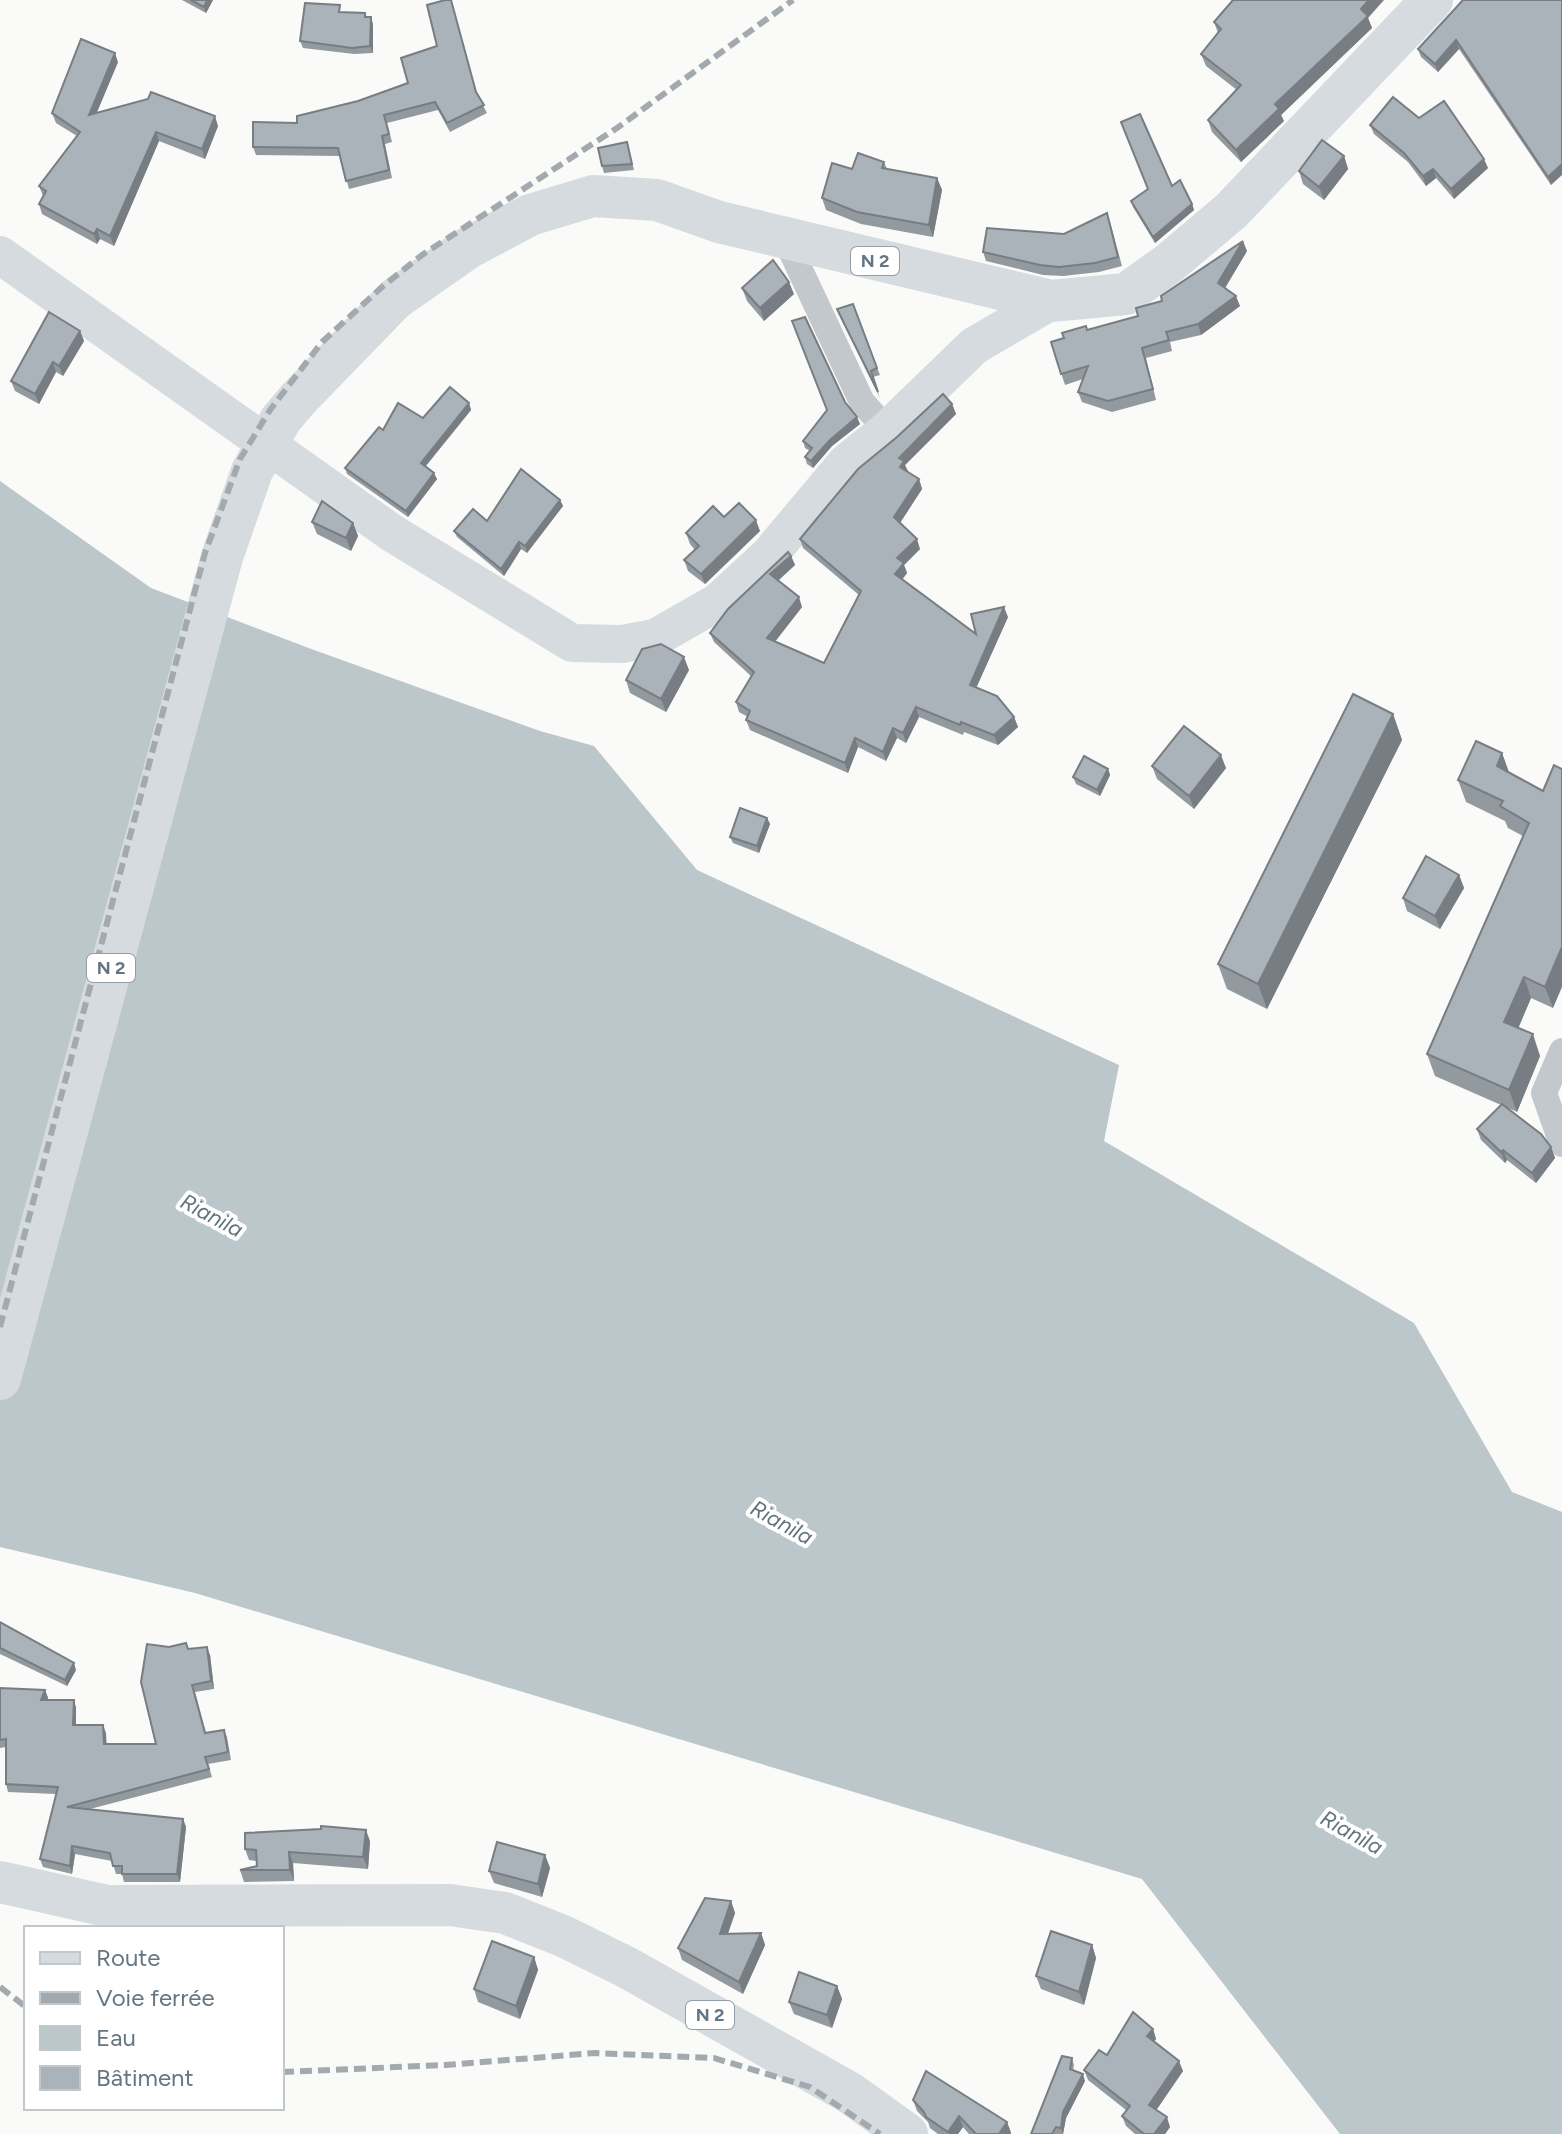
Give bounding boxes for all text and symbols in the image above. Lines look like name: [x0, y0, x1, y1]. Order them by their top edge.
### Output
road number: N 2: [851, 247, 899, 275]
road number: N 2: [87, 954, 135, 982]
water label: Rianila: [176, 1188, 248, 1243]
water label: Rianila: [746, 1494, 818, 1551]
water label: Rianila: [1316, 1804, 1388, 1861]
legend: [24, 1926, 284, 2110]
text: Route: [96, 1943, 160, 1972]
text: Voie ferrée: [96, 1983, 215, 2012]
road number: N 2: [686, 2001, 734, 2029]
text: Eau: [96, 2023, 136, 2052]
text: Bâtiment: [96, 2063, 194, 2092]

